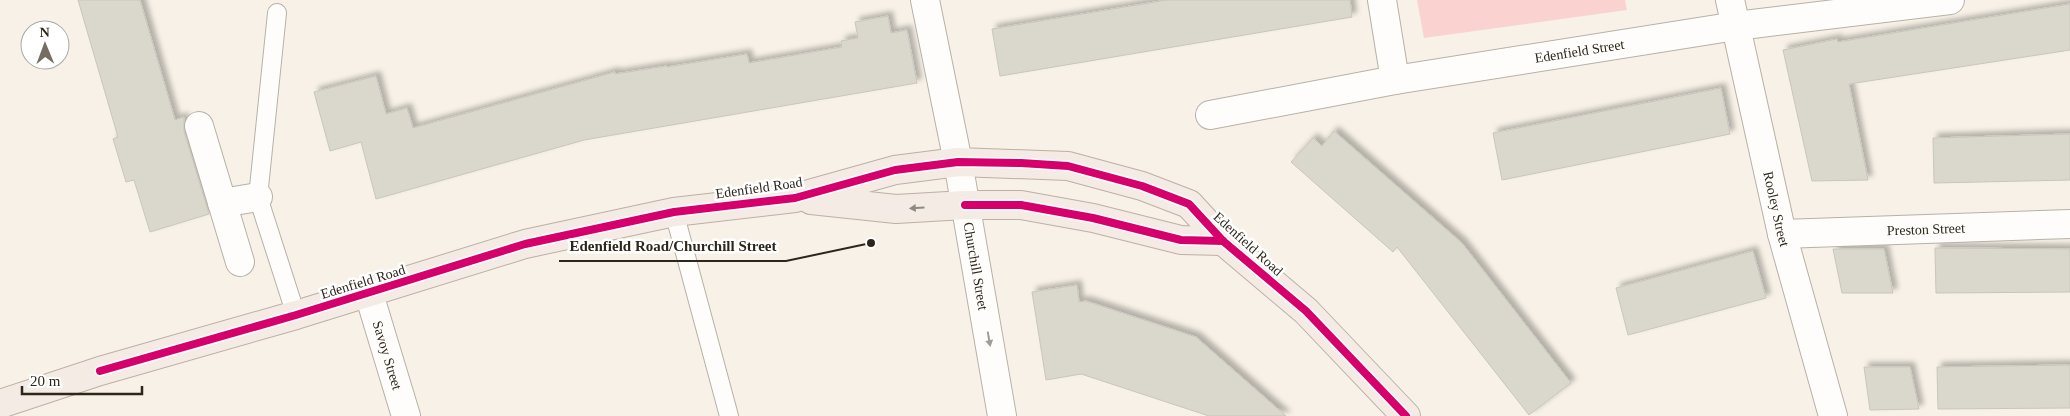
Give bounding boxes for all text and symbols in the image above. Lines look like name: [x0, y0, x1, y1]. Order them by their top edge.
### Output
north arrow: [20, 20, 70, 70]
text: N: [40, 25, 50, 40]
street label: Edenfield Street: [1533, 36, 1625, 65]
street label: Rooley Street: [1761, 170, 1793, 248]
street label: Edenfield Road: [715, 174, 803, 202]
one-way arrow: [908, 204, 924, 212]
street label: Edenfield Road: [1210, 209, 1286, 279]
street label: Preston Street: [1887, 220, 1965, 238]
street label: Churchill Street: [961, 221, 991, 311]
callout: Edenfield Road/Churchill Street: [559, 231, 786, 261]
text: Edenfield Road/Churchill Street: [570, 238, 776, 254]
street label: Edenfield Road: [319, 262, 407, 302]
street label: Savoy Street: [370, 319, 405, 392]
one-way arrow: [985, 332, 993, 348]
scale bar: [22, 364, 142, 396]
text: 20 m: [30, 373, 61, 389]

